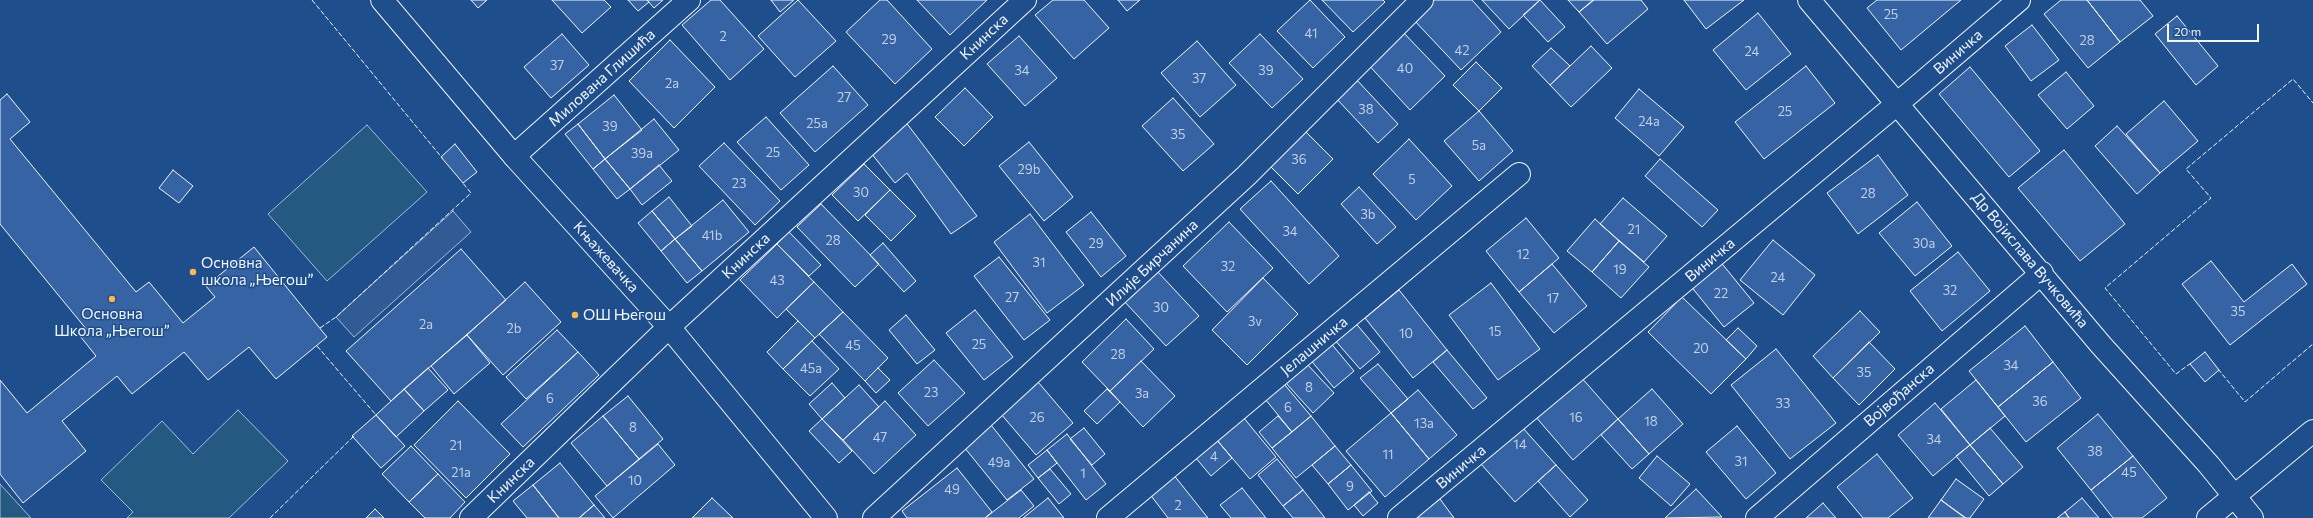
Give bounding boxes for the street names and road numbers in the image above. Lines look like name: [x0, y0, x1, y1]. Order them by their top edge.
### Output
street label: Книнска: [956, 10, 1012, 64]
street label: Милована Глишића: [545, 25, 659, 131]
street label: Виничка: [1930, 26, 1986, 78]
street label: Др Војислава Вучковића: [1968, 188, 2092, 332]
street label: Илије Бирчанина: [1102, 216, 1202, 310]
street label: Књажевачка: [569, 218, 643, 296]
street label: Книнска: [718, 229, 774, 283]
street label: Виничка: [1682, 234, 1738, 286]
street label: Јелашничка: [1277, 313, 1351, 379]
street label: Војвођанска: [1860, 360, 1938, 430]
street label: Виничка: [1433, 441, 1489, 493]
street label: Книнска: [484, 453, 538, 507]

